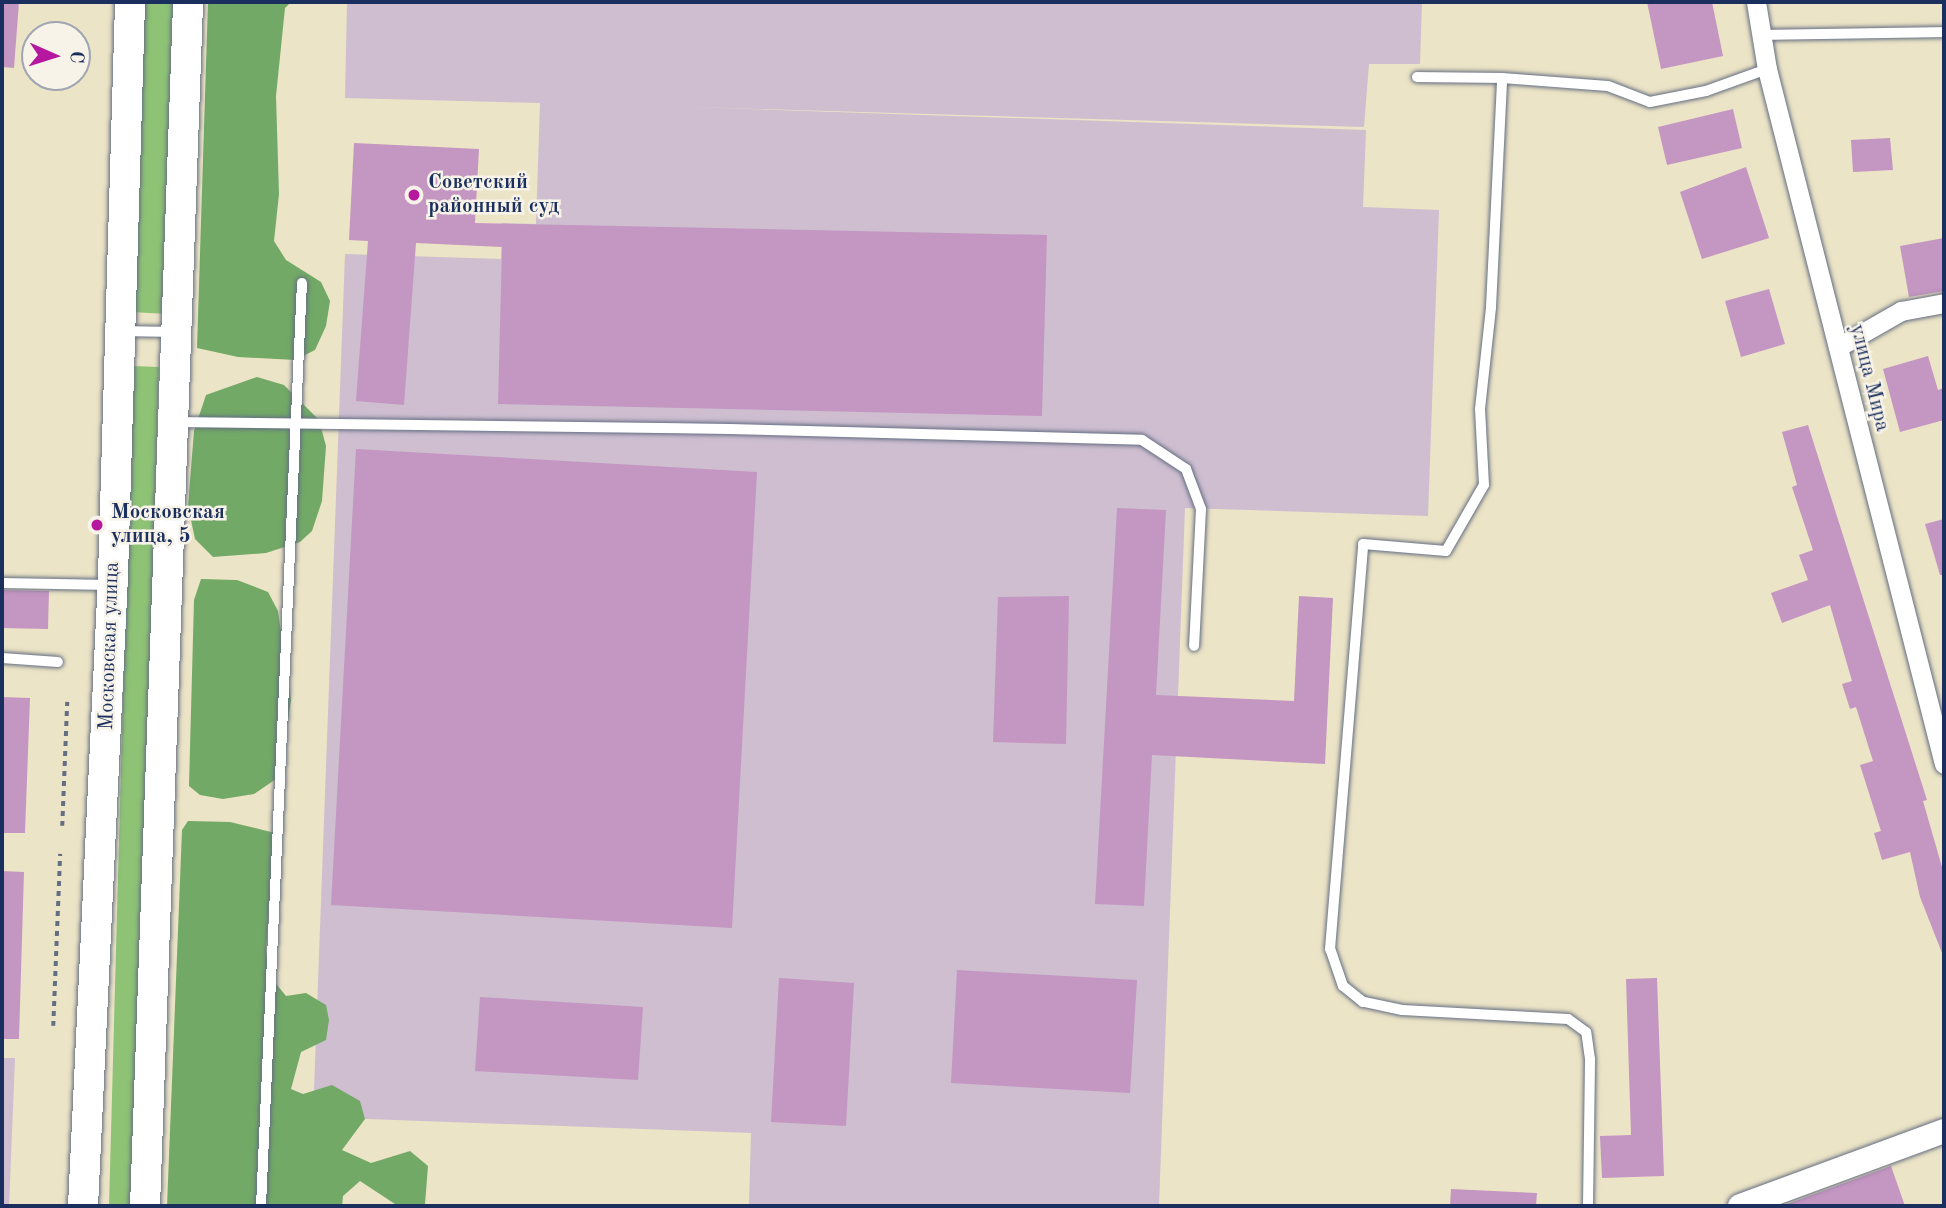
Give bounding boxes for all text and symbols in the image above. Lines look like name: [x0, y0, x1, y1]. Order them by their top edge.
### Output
north arrow: [21, 21, 91, 91]
text: С: [66, 50, 85, 64]
place label: Советский районный суд: [428, 170, 560, 220]
marker: Советский районный суд: [406, 187, 422, 203]
street label: улица Мира: [1843, 322, 1895, 434]
place label: Московская улица, 5: [111, 500, 225, 550]
marker: Московская улица, 5: [89, 517, 105, 533]
street label: Московская улица: [94, 561, 126, 731]

